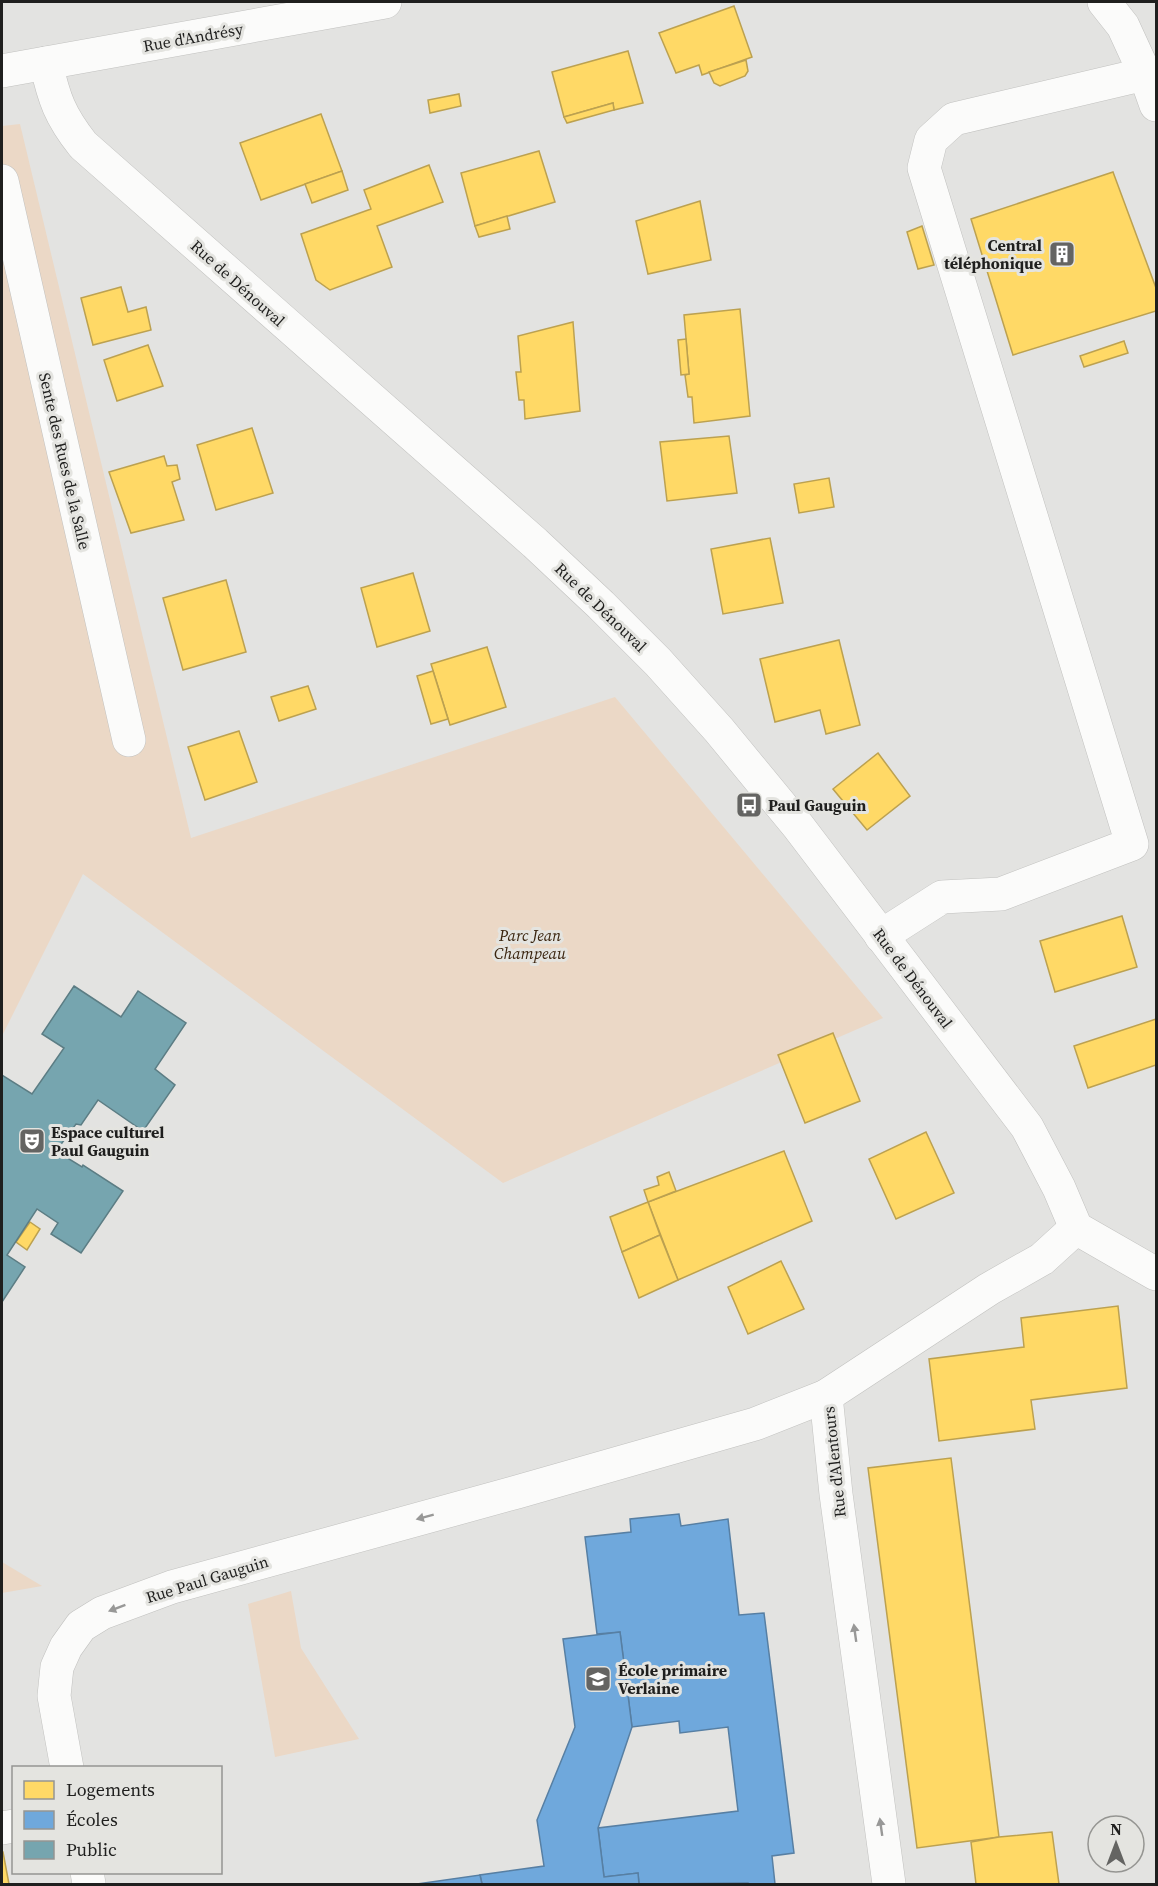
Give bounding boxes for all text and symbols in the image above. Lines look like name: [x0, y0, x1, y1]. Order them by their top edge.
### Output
street label: Rue d'Andrésy: [141, 17, 245, 57]
place label: Central téléphonique: [944, 234, 1042, 274]
street label: Rue de Dénouval: [186, 235, 290, 331]
building icon: Central téléphonique: [1047, 239, 1077, 269]
street label: Sente des Rues de la Salle: [34, 370, 96, 552]
street label: Rue de Dénouval: [550, 557, 652, 657]
bus stop icon: Paul Gauguin: [734, 790, 764, 820]
place label: Paul Gauguin: [768, 794, 866, 816]
park label: Parc Jean Champeau: [494, 924, 567, 964]
street label: Rue de Dénouval: [868, 924, 958, 1033]
place label: Espace culturel Paul Gauguin: [51, 1121, 164, 1161]
theatre icon: Espace culturel Paul Gauguin: [17, 1126, 47, 1156]
street label: Rue d'Alentours: [817, 1405, 851, 1519]
one-way arrow: [416, 1513, 434, 1523]
street label: Rue Paul Gauguin: [143, 1550, 271, 1608]
one-way arrow: [108, 1603, 126, 1613]
one-way arrow: [850, 1624, 860, 1643]
place label: École primaire Verlaine: [618, 1659, 727, 1699]
school or university icon: École primaire Verlaine: [583, 1664, 613, 1694]
legend: [12, 1766, 222, 1874]
text: Logements: [66, 1777, 155, 1802]
text: Écoles: [66, 1807, 118, 1832]
north arrow: [1086, 1814, 1146, 1874]
one-way arrow: [877, 1817, 886, 1836]
text: N: [1110, 1818, 1122, 1840]
text: Public: [66, 1837, 117, 1862]

